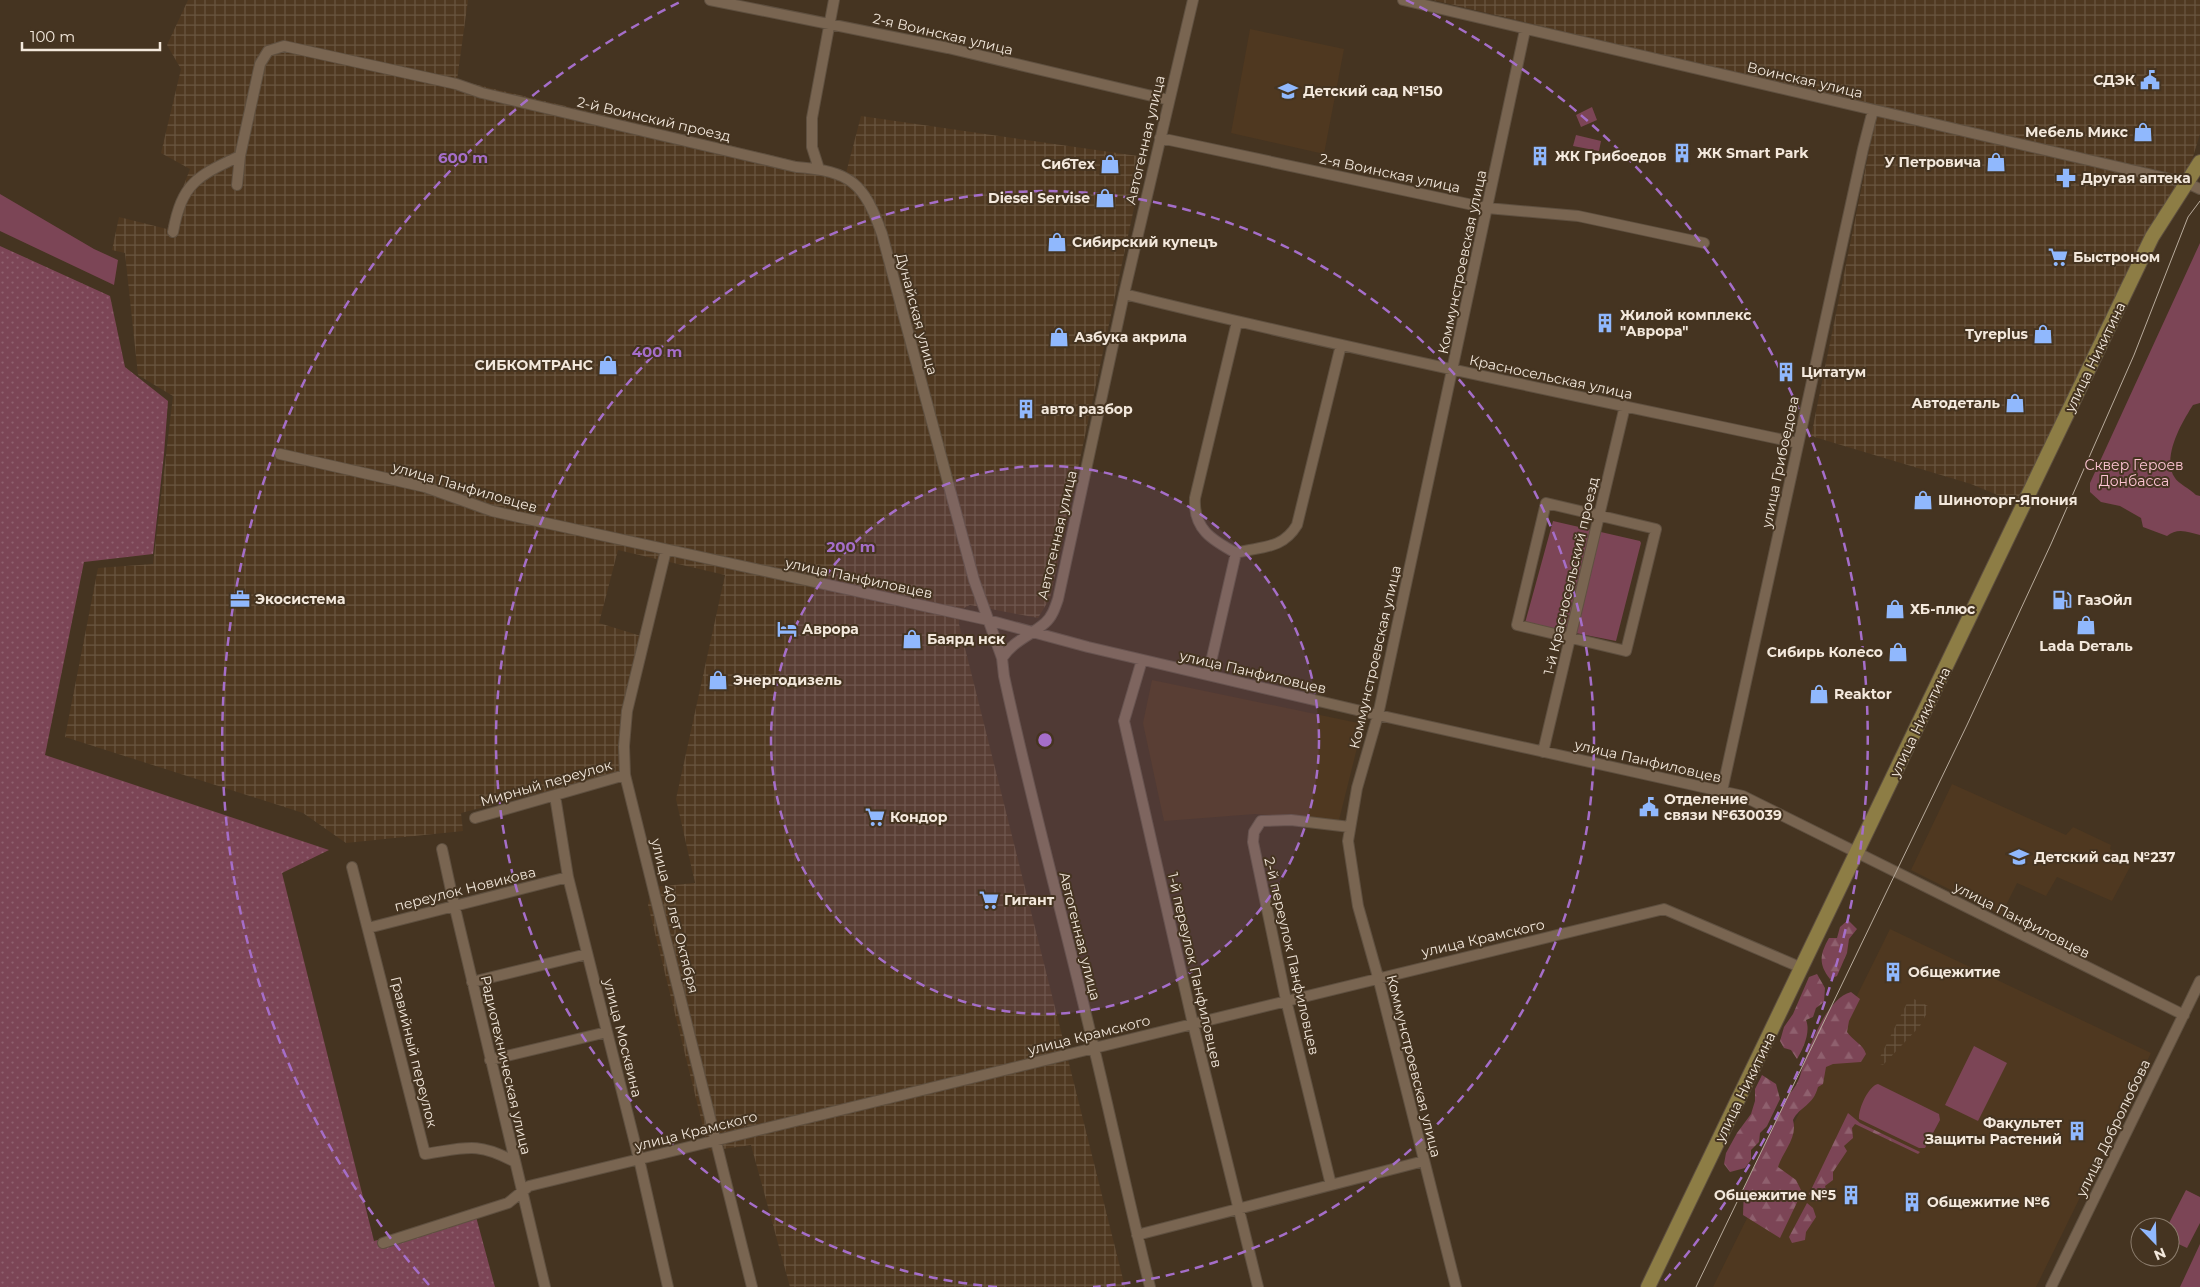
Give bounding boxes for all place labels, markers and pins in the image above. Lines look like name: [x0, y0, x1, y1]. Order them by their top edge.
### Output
public building icon: СДЭК: [2139, 69, 2161, 91]
place label: СДЭК: [2093, 71, 2136, 89]
school or university icon: Детский сад №150: [1277, 80, 1299, 102]
place label: Детский сад №150: [1303, 82, 1443, 100]
shop icon: Мебель Микс: [2132, 121, 2154, 143]
place label: Мебель Микс: [2025, 123, 2129, 141]
building icon: ЖК Smart Park: [1671, 142, 1693, 164]
place label: ЖК Smart Park: [1697, 144, 1809, 162]
building icon: ЖК Грибоедов: [1529, 145, 1551, 167]
place label: ЖК Грибоедов: [1555, 147, 1667, 165]
shop icon: У Петровича: [1985, 151, 2007, 173]
shop icon: СибТех: [1099, 153, 1121, 175]
place label: У Петровича: [1884, 153, 1981, 171]
place label: СибТех: [1041, 155, 1096, 173]
pharmacy icon: Другая аптека: [2055, 167, 2077, 189]
place label: Другая аптека: [2081, 169, 2191, 187]
shop icon: Diesel Servise: [1094, 187, 1116, 209]
place label: Diesel Servise: [988, 189, 1090, 207]
shop icon: Сибирский купецъ: [1046, 231, 1068, 253]
place label: Сибирский купецъ: [1072, 233, 1218, 251]
supermarket icon: Быстроном: [2047, 246, 2069, 268]
place label: Быстроном: [2073, 248, 2160, 266]
place label: Жилой комплекс "Аврора": [1620, 306, 1752, 340]
building icon: Жилой комплекс "Аврора": [1594, 312, 1616, 334]
shop icon: Tyreplus: [2032, 323, 2054, 345]
place label: Tyreplus: [1965, 325, 2029, 343]
shop icon: Азбука акрила: [1048, 326, 1070, 348]
place label: Азбука акрила: [1074, 328, 1187, 346]
shop icon: СИБКОМТРАНС: [597, 354, 619, 376]
place label: СИБКОМТРАНС: [475, 356, 593, 374]
building icon: Цитатум: [1775, 361, 1797, 383]
place label: Цитатум: [1801, 363, 1866, 381]
shop icon: Автодеталь: [2004, 392, 2026, 414]
place label: Автодеталь: [1912, 394, 2001, 412]
building icon: авто разбор: [1015, 398, 1037, 420]
place label: авто разбор: [1041, 400, 1133, 418]
shop icon: Шиноторг-Япония: [1912, 489, 1934, 511]
place label: Шиноторг-Япония: [1938, 491, 2078, 509]
office icon: Экосистема: [229, 588, 251, 610]
fuel station icon: ГазОйл: [2051, 589, 2073, 611]
place label: Экосистема: [255, 590, 345, 608]
place label: ГазОйл: [2077, 591, 2132, 609]
shop icon: ХБ-плюс: [1884, 598, 1906, 620]
place label: ХБ-плюс: [1910, 600, 1976, 618]
shop icon: Lada Dеталь: [2075, 614, 2097, 636]
hotel icon: Аврора: [776, 618, 798, 640]
place label: Аврора: [802, 620, 859, 638]
shop icon: Баярд нск: [901, 628, 923, 650]
place label: Баярд нск: [927, 630, 1005, 648]
place label: Lada Dеталь: [2039, 637, 2133, 655]
shop icon: Сибирь Колесо: [1887, 641, 1909, 663]
place label: Сибирь Колесо: [1767, 643, 1883, 661]
shop icon: Энергодизель: [707, 669, 729, 691]
place label: Энергодизель: [733, 671, 842, 689]
shop icon: Reaktor: [1808, 683, 1830, 705]
place label: Reaktor: [1834, 685, 1892, 703]
centre of rings: [1036, 731, 1054, 749]
place label: Отделение связи №630039: [1664, 790, 1782, 824]
public building icon: Отделение связи №630039: [1638, 796, 1660, 818]
supermarket icon: Кондор: [864, 806, 886, 828]
place label: Кондор: [890, 808, 948, 826]
school or university icon: Детский сад №237: [2008, 846, 2030, 868]
place label: Детский сад №237: [2034, 848, 2176, 866]
supermarket icon: Гигант: [978, 889, 1000, 911]
place label: Гигант: [1004, 891, 1055, 909]
building icon: Общежитие: [1882, 961, 1904, 983]
place label: Общежитие: [1908, 963, 2001, 981]
place label: Факультет Защиты Растений: [1924, 1114, 2063, 1148]
building icon: Факультет Защиты Растений: [2066, 1120, 2088, 1142]
building icon: Общежитие №5: [1840, 1184, 1862, 1206]
place label: Общежитие №5: [1714, 1186, 1836, 1204]
building icon: Общежитие №6: [1901, 1191, 1923, 1213]
place label: Общежитие №6: [1927, 1193, 2050, 1211]

